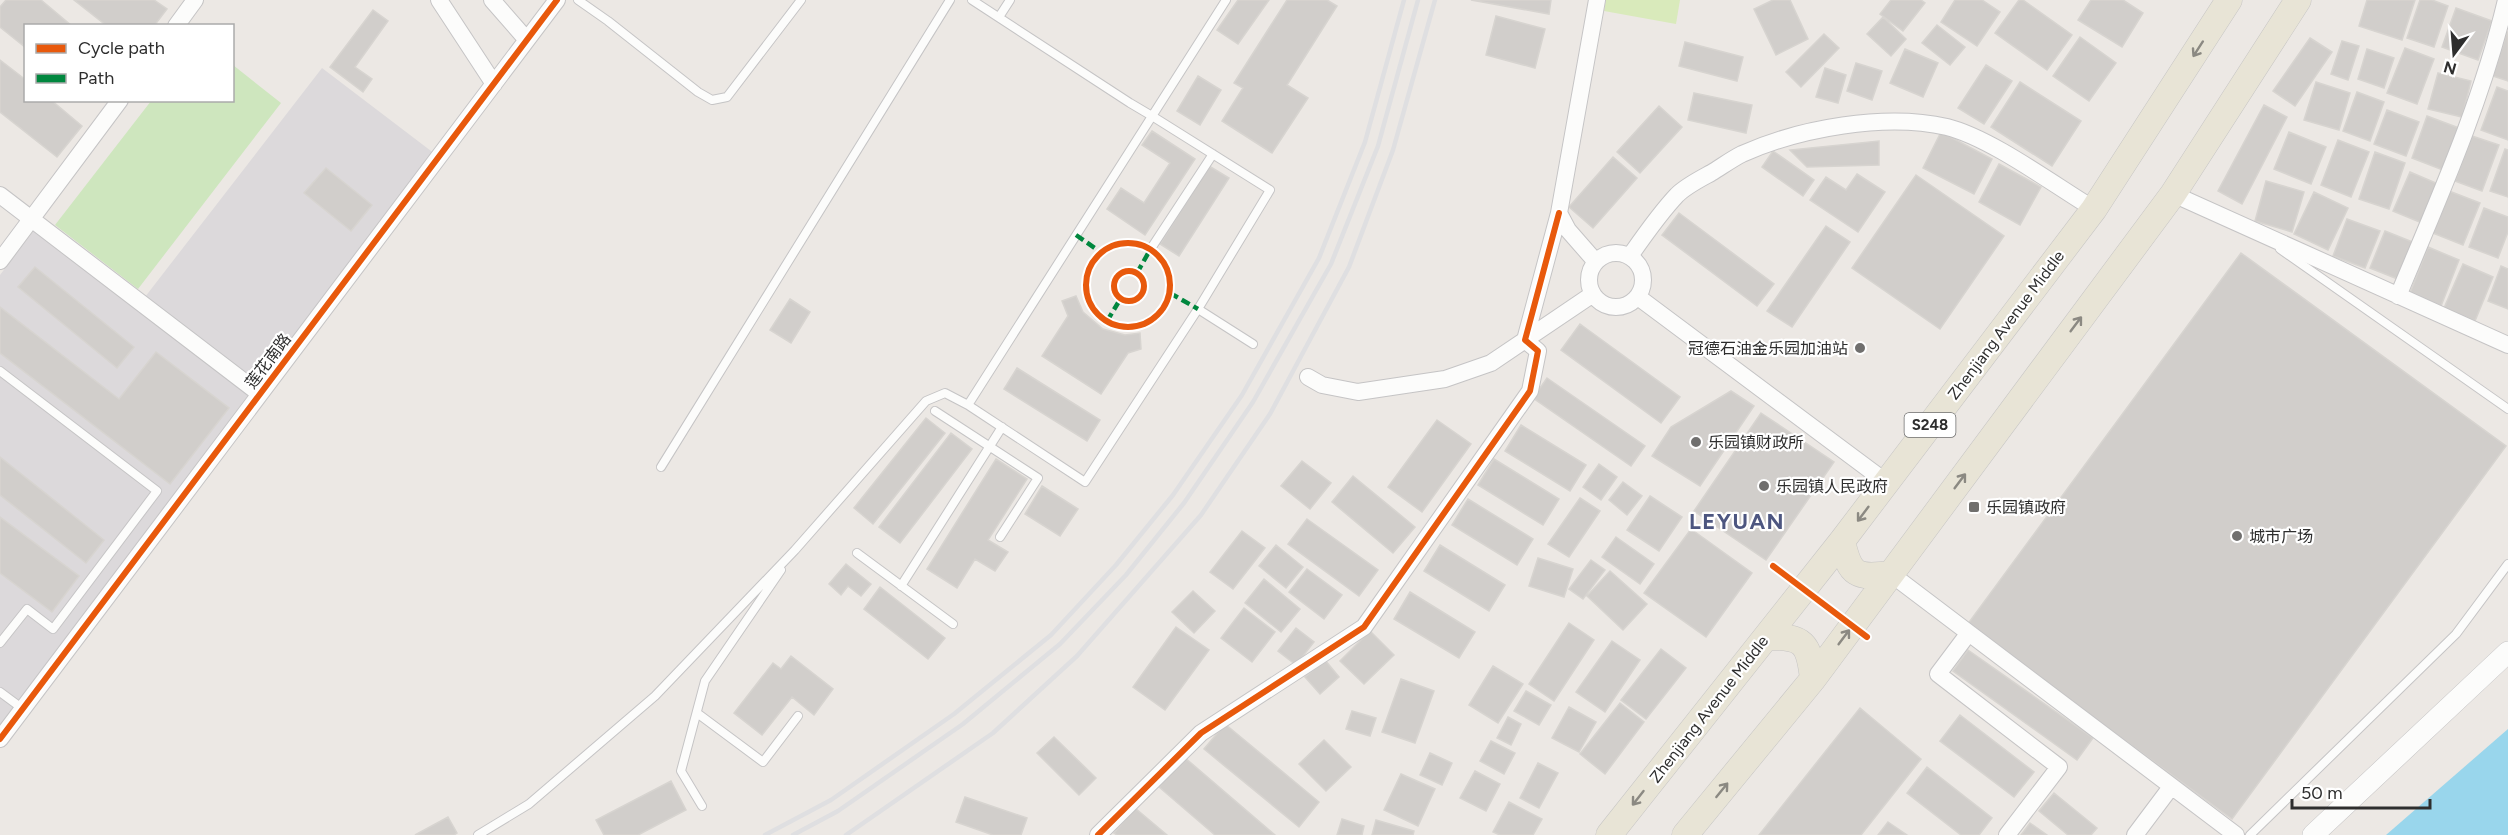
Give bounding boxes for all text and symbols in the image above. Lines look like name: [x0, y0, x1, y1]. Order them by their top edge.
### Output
legend: [24, 24, 234, 102]
north arrow: [2424, 24, 2484, 84]
text: Cycle path: [78, 37, 165, 59]
one-way arrow: [2192, 40, 2204, 57]
text: N: [2441, 57, 2459, 79]
text: Path: [78, 67, 114, 89]
street label: Zhenjiang Avenue Middle: [1944, 247, 2068, 403]
one-way arrow: [2069, 316, 2082, 332]
street label: 莲花南路: [241, 330, 295, 392]
place label: 冠德石油金乐园加油站: [1688, 339, 1848, 358]
marker: 冠德石油金乐园加油站: [1853, 341, 1867, 355]
road number: S248: [1904, 413, 1956, 437]
place label: 乐园镇财政所: [1708, 433, 1804, 452]
marker: 乐园镇财政所: [1689, 435, 1703, 449]
one-way arrow: [1954, 473, 1966, 489]
place label: 乐园镇人民政府: [1776, 477, 1888, 496]
marker: 乐园镇人民政府: [1757, 479, 1771, 493]
place label: 乐园镇政府: [1986, 498, 2066, 517]
marker: 乐园镇政府: [1967, 500, 1981, 514]
one-way arrow: [1856, 505, 1869, 521]
district label: LEYUAN: [1689, 508, 1785, 535]
place label: 城市广场: [2249, 527, 2313, 546]
marker: 城市广场: [2230, 529, 2244, 543]
one-way arrow: [1837, 630, 1850, 646]
street label: Zhenjiang Avenue Middle: [1646, 631, 1773, 786]
scale bar: [2292, 772, 2430, 810]
one-way arrow: [1716, 782, 1729, 798]
text: 50 m: [2301, 782, 2343, 804]
one-way arrow: [1631, 790, 1644, 806]

